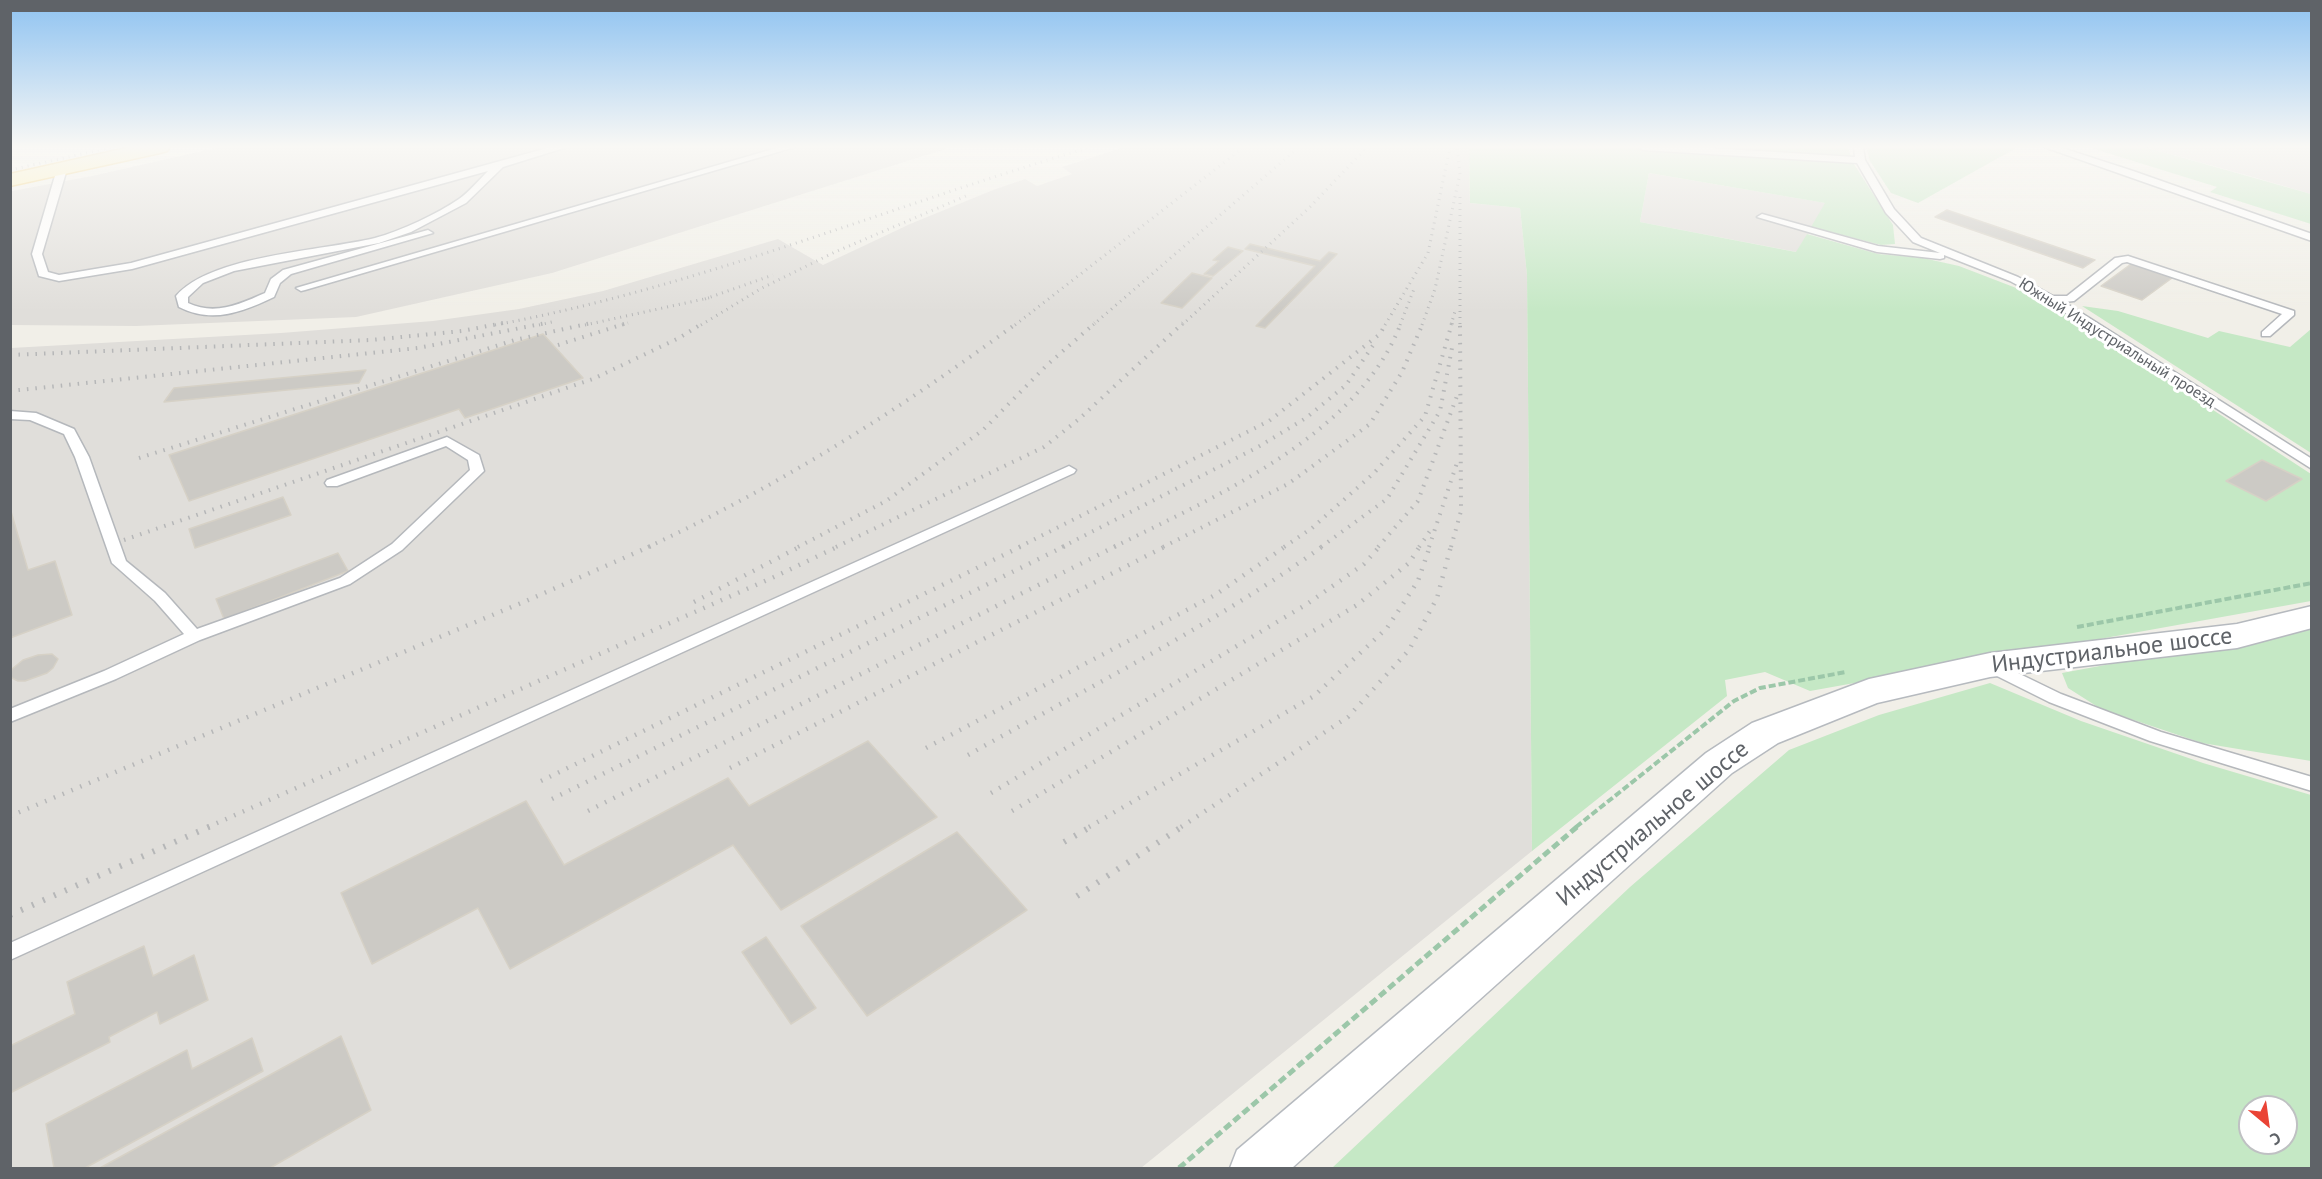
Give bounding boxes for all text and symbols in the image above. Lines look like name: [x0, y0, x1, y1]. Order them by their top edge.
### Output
street label: Южный Индустриальный проезд: [2015, 274, 2219, 412]
street label: Индустриальное шоссе: [1990, 622, 2234, 680]
street label: Индустриальное шоссе: [1551, 735, 1755, 913]
north arrow: [2238, 1095, 2298, 1155]
text: С: [2267, 1128, 2285, 1150]

